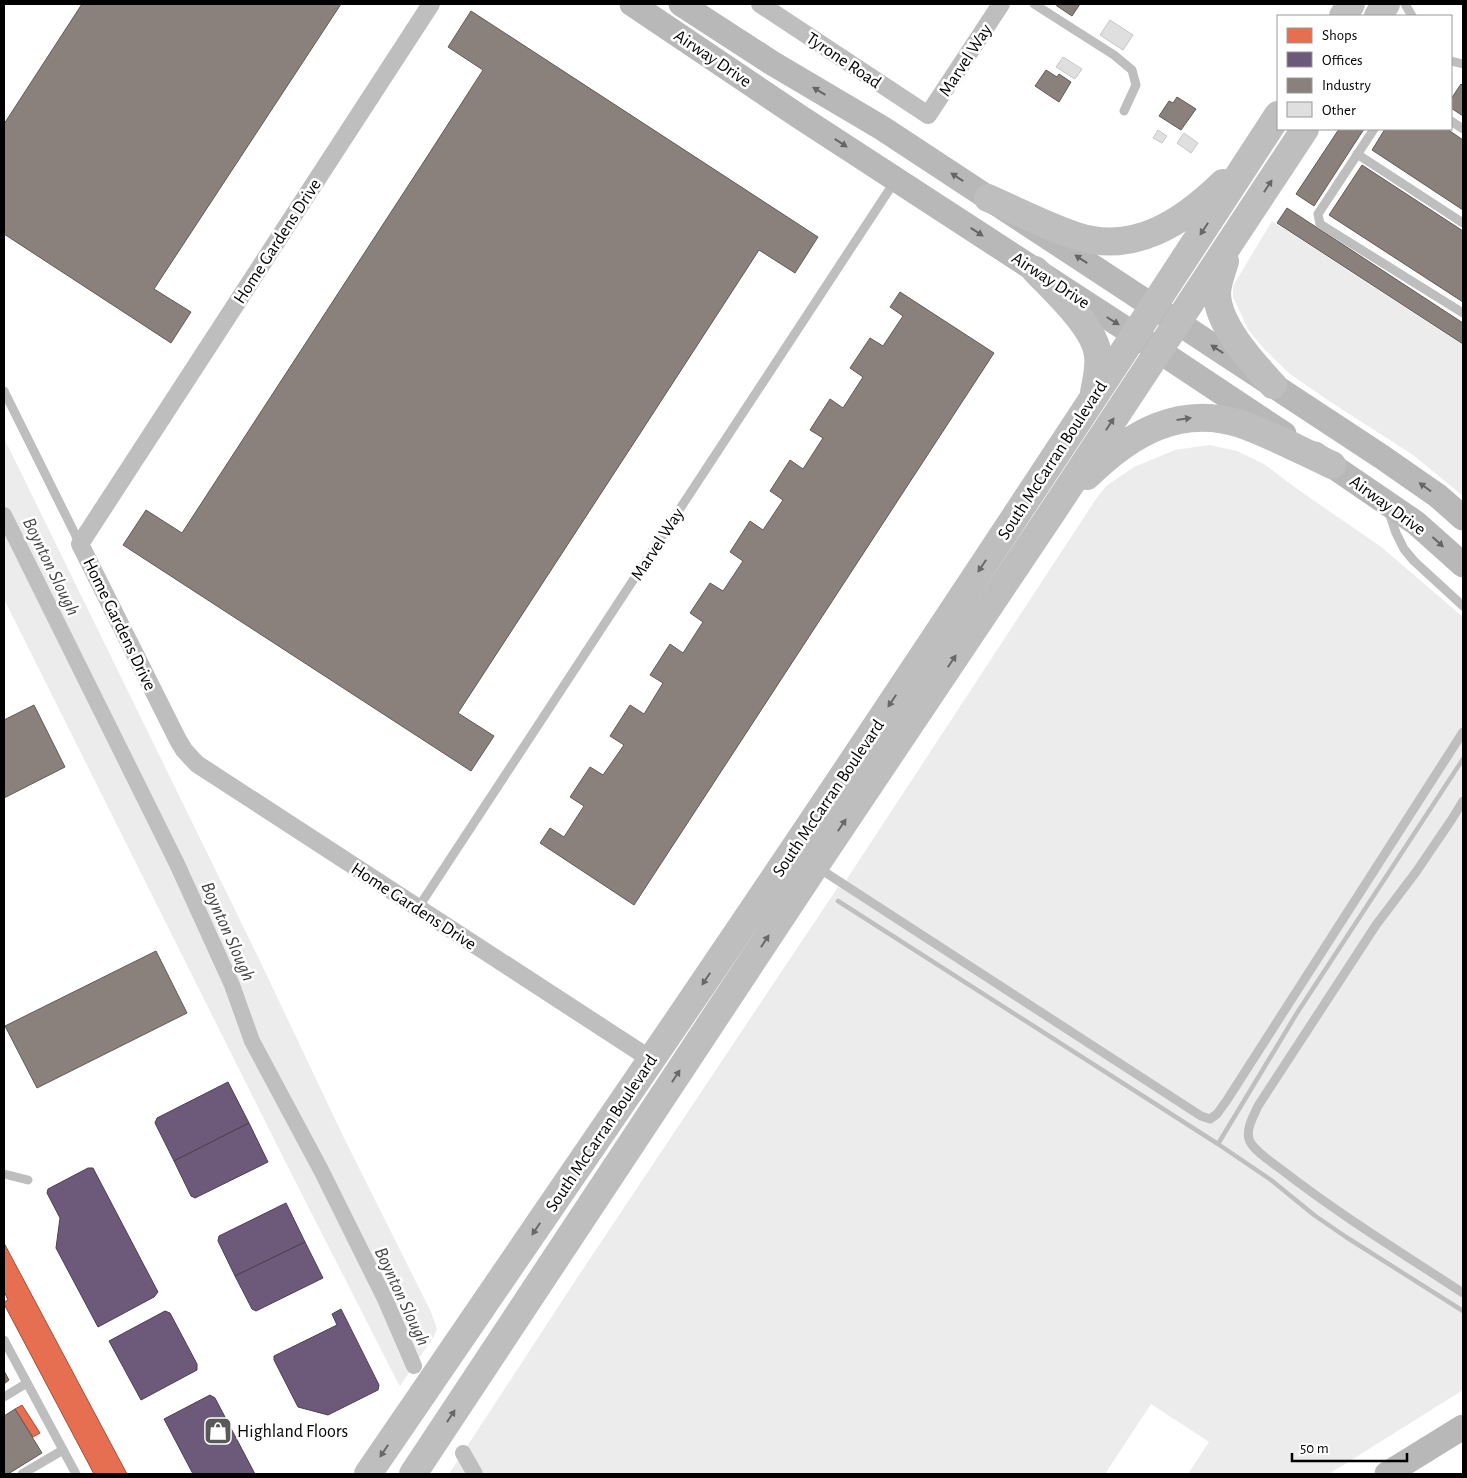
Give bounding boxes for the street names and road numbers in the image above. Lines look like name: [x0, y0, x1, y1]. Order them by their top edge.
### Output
street label: Marvel Way: [936, 21, 996, 100]
street label: Airway Drive: [671, 27, 754, 91]
street label: Tyrone Road: [803, 29, 884, 92]
street label: Home Gardens Drive: [231, 176, 325, 307]
street label: Airway Drive: [1008, 249, 1093, 313]
street label: South McCarran Boulevard: [995, 378, 1111, 543]
street label: Airway Drive: [1346, 472, 1429, 539]
street label: Marvel Way: [628, 505, 688, 584]
street label: Home Gardens Drive: [79, 555, 159, 693]
street label: South McCarran Boulevard: [770, 717, 888, 880]
street label: Home Gardens Drive: [348, 860, 479, 954]
street label: South McCarran Boulevard: [543, 1052, 661, 1215]

